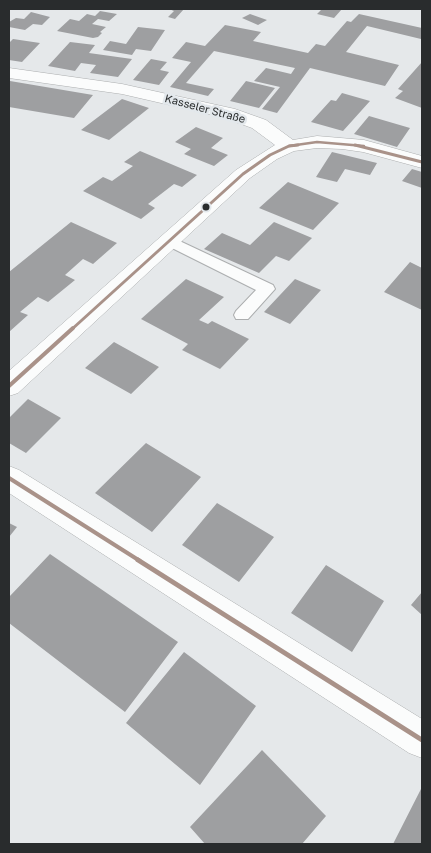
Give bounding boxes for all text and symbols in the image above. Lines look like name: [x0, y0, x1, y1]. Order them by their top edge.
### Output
street label: Kasseler Straße: [163, 92, 247, 126]
unlabelled marker: [201, 202, 211, 212]

